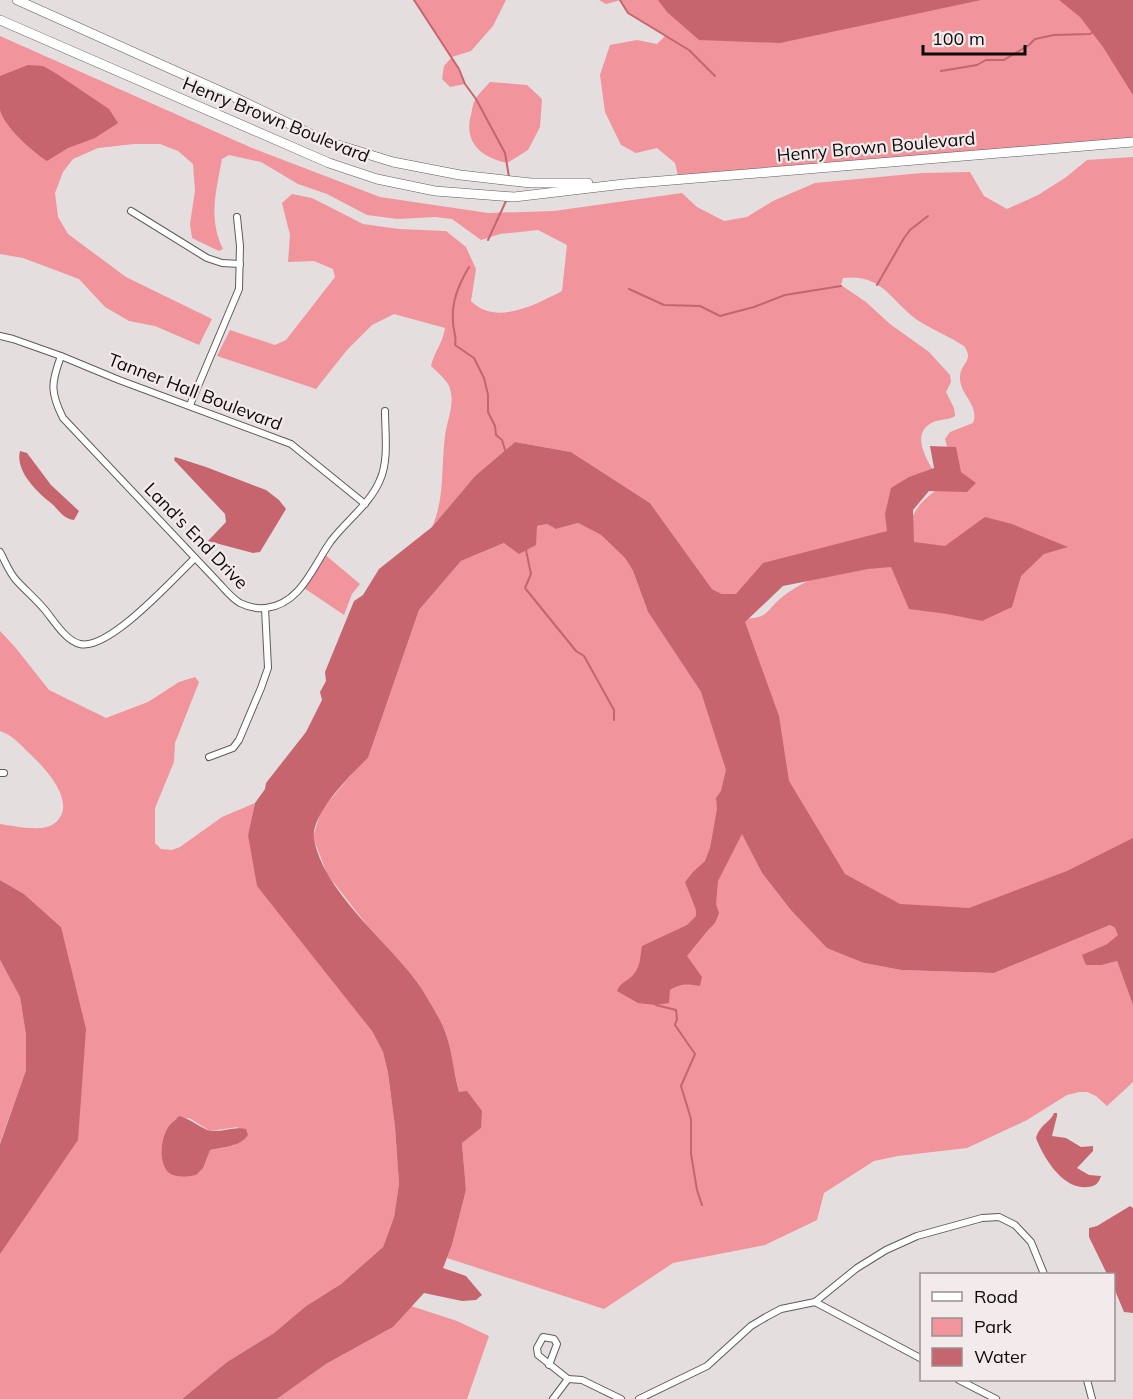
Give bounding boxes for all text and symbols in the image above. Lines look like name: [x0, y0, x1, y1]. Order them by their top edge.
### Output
scale bar: [923, 18, 1025, 56]
text: 100 m: [932, 27, 985, 50]
street label: Henry Brown Boulevard: [179, 72, 373, 168]
street label: Henry Brown Boulevard: [776, 126, 976, 167]
street label: Tanner Hall Boulevard: [105, 348, 285, 435]
street label: Land's End Drive: [140, 477, 253, 594]
legend: [920, 1273, 1115, 1381]
text: Road: [974, 1285, 1018, 1308]
text: Park: [974, 1315, 1013, 1338]
text: Water: [974, 1345, 1027, 1368]

